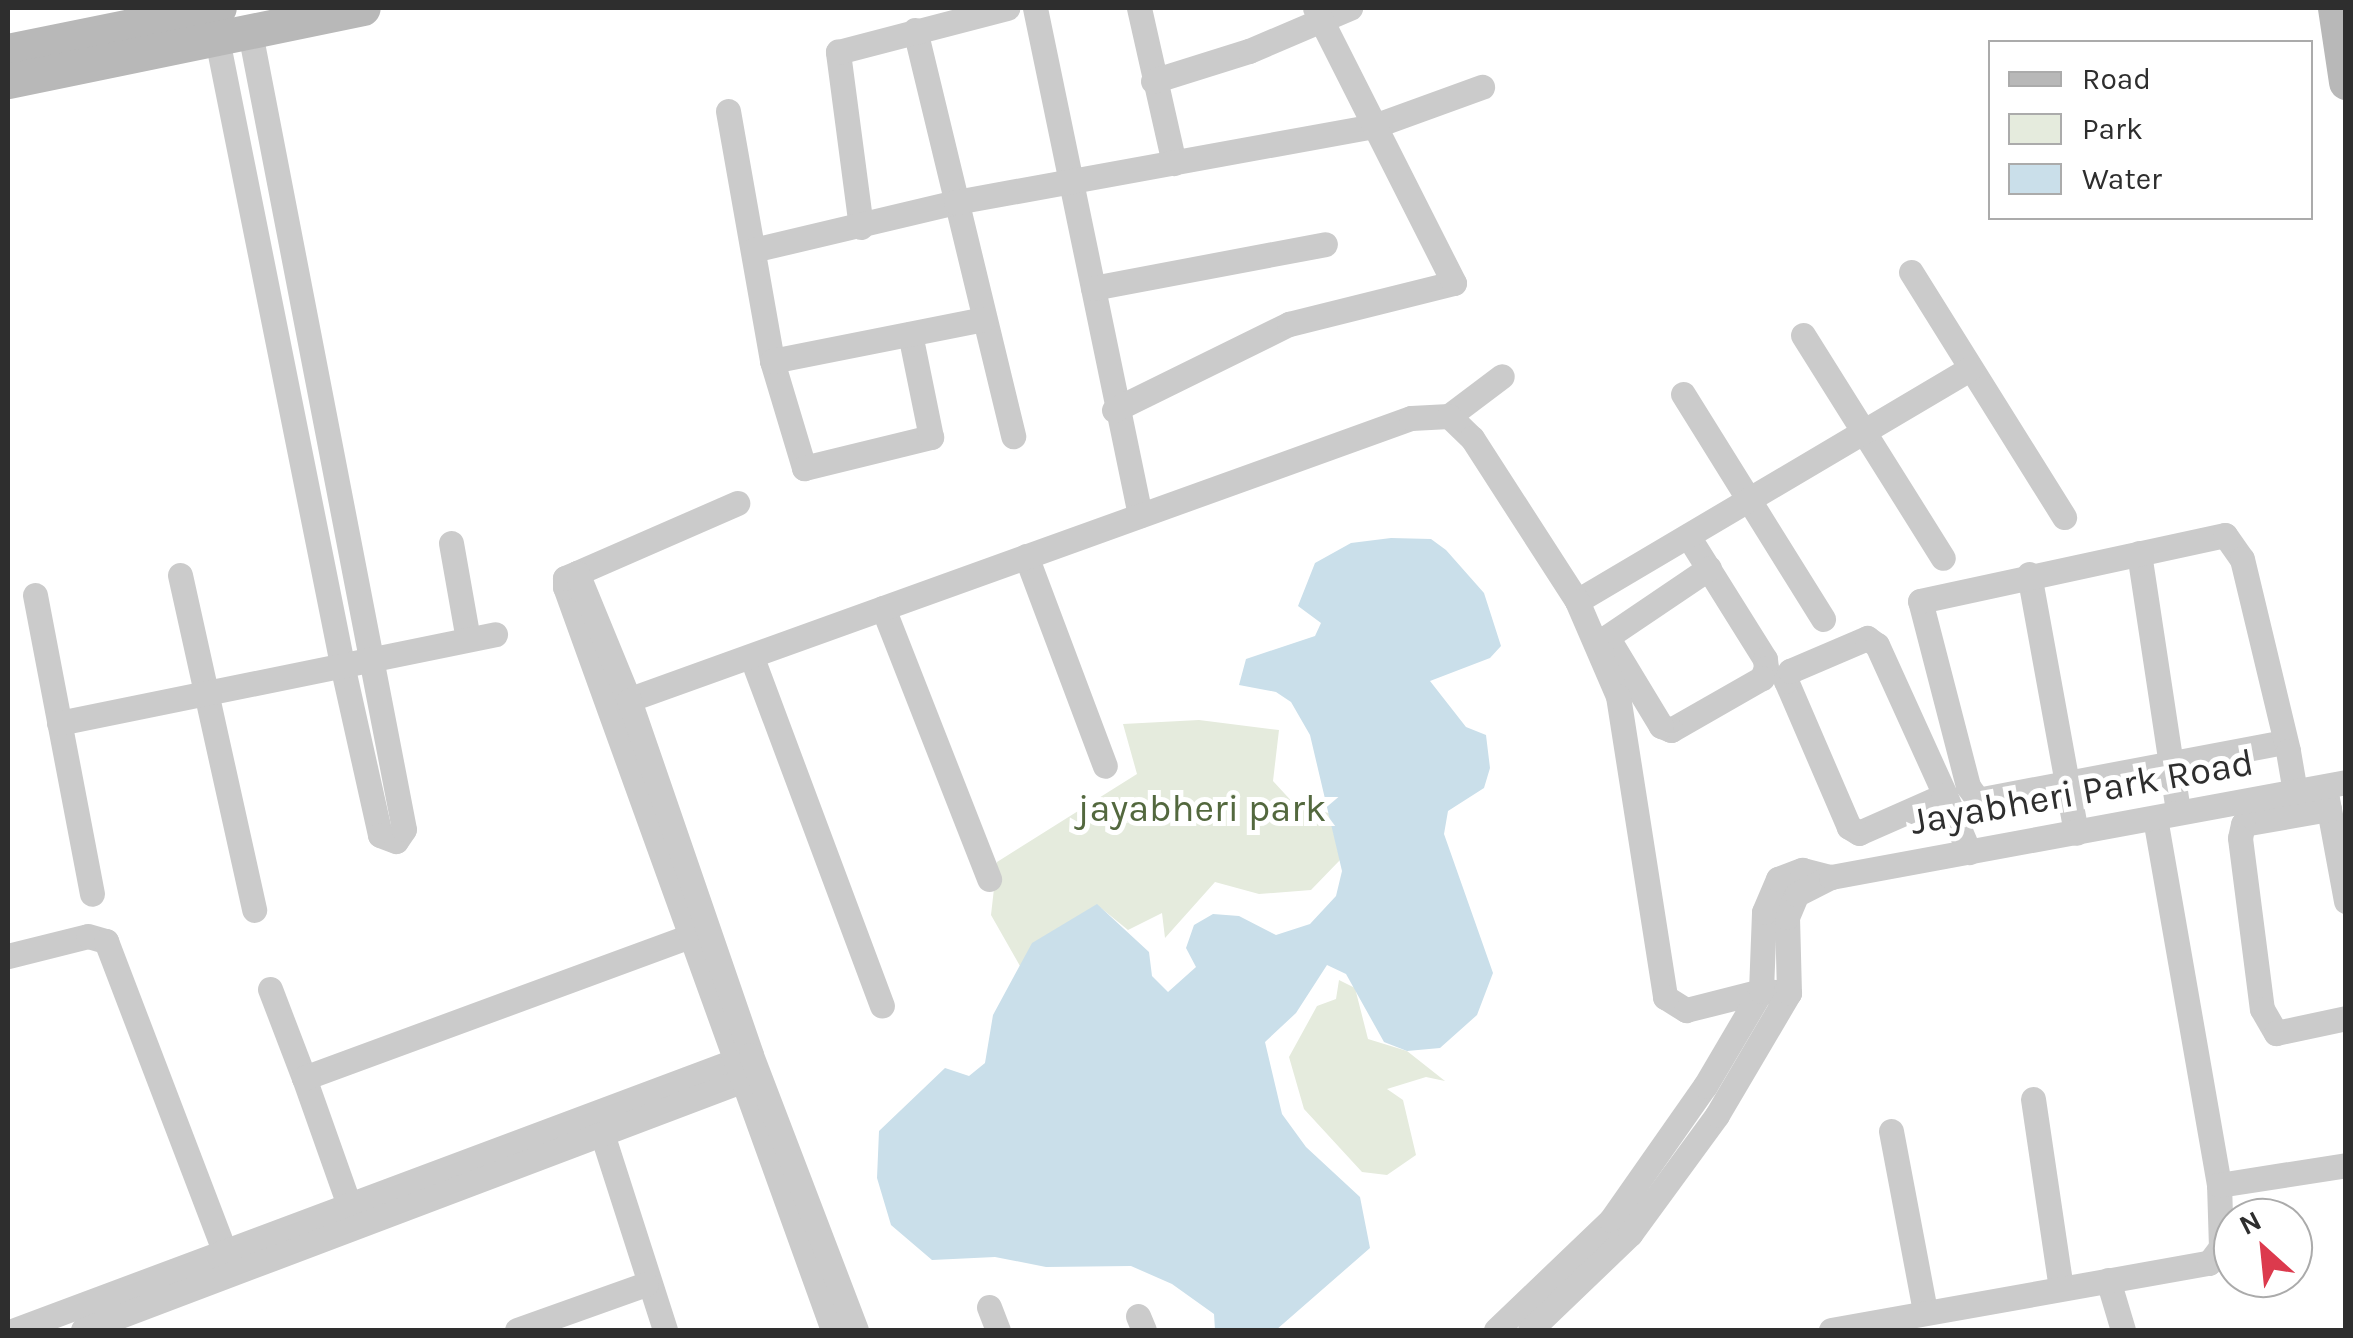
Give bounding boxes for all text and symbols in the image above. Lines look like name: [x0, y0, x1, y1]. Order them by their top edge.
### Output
legend: [1988, 40, 2313, 220]
text: Road: [2082, 61, 2151, 97]
text: Park: [2082, 111, 2143, 147]
text: Water: [2082, 161, 2162, 197]
street label: Jayabheri Park Road: [1907, 739, 2257, 845]
park label: jayabheri park: [1078, 786, 1326, 832]
north arrow: [2213, 1198, 2313, 1298]
text: N: [2234, 1203, 2266, 1242]

